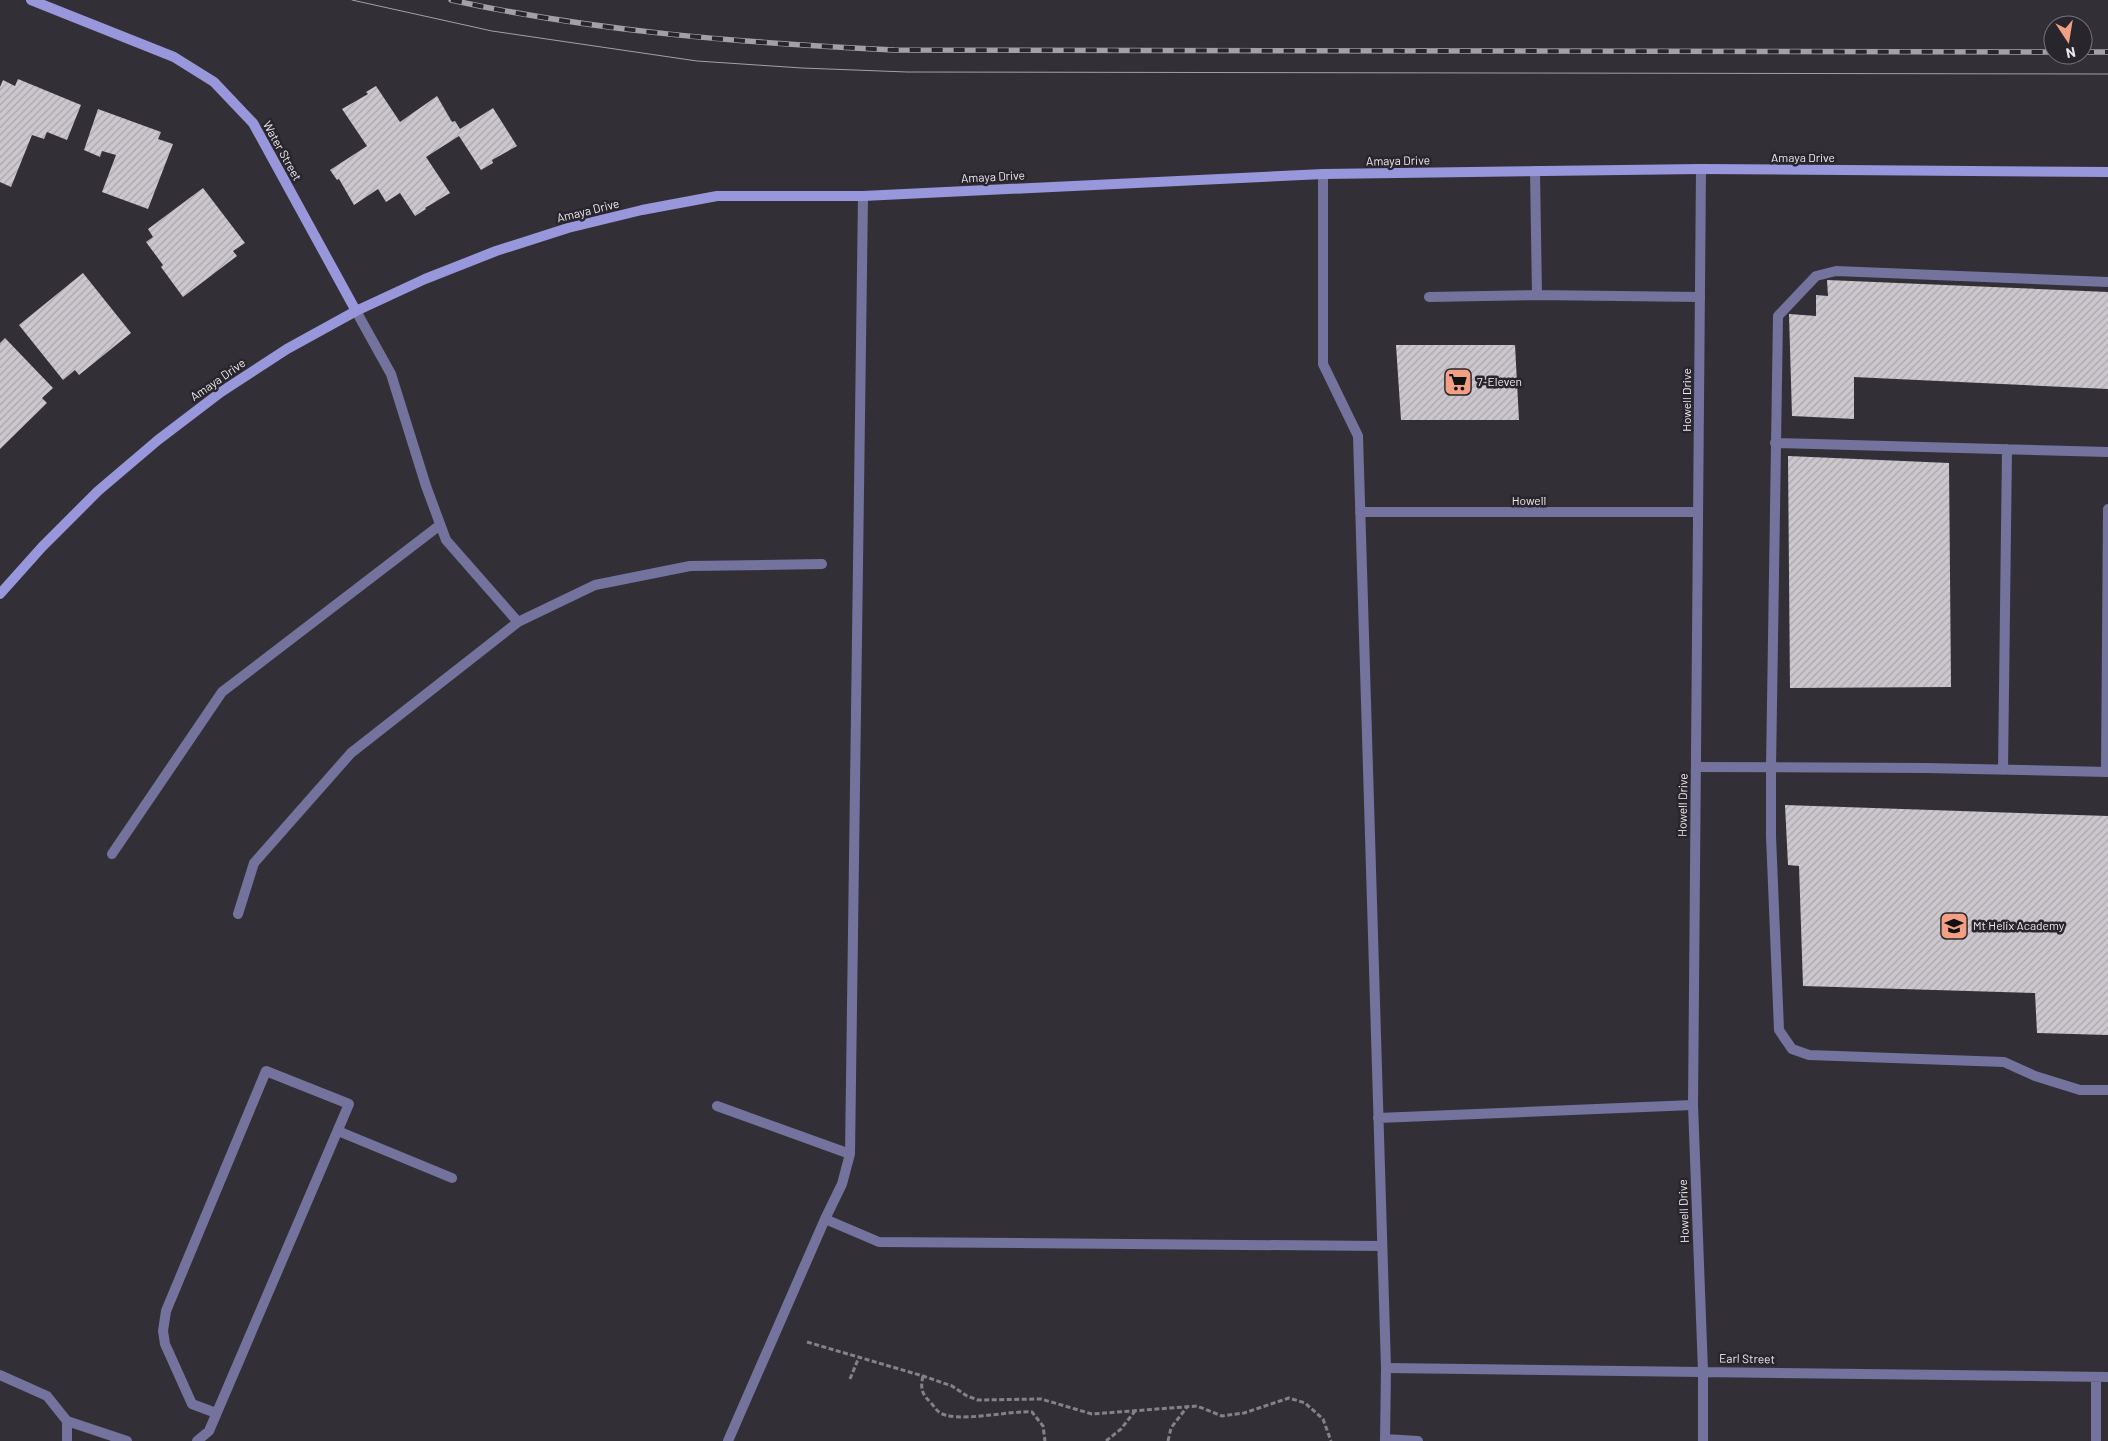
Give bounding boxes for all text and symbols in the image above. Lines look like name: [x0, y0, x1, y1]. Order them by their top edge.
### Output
north arrow: [2043, 15, 2093, 65]
text: N: [2064, 44, 2077, 62]
street label: Water Street: [261, 118, 305, 183]
street label: Amaya Drive: [1771, 150, 1835, 164]
street label: Amaya Drive: [1366, 152, 1430, 168]
street label: Amaya Drive: [961, 167, 1025, 185]
street label: Amaya Drive: [555, 196, 620, 225]
street label: Amaya Drive: [187, 355, 248, 403]
supermarket icon: 7-Eleven: [1443, 367, 1473, 397]
street label: Howell Drive: [1679, 368, 1693, 432]
place label: 7-Eleven: [1477, 374, 1522, 388]
street label: Howell: [1512, 493, 1546, 507]
street label: Howell Drive: [1674, 773, 1690, 837]
school or university icon: Mt Helix Academy: [1939, 911, 1969, 941]
place label: Mt Helix Academy: [1973, 918, 2065, 932]
street label: Howell Drive: [1675, 1179, 1691, 1243]
street label: Earl Street: [1719, 1351, 1775, 1365]

